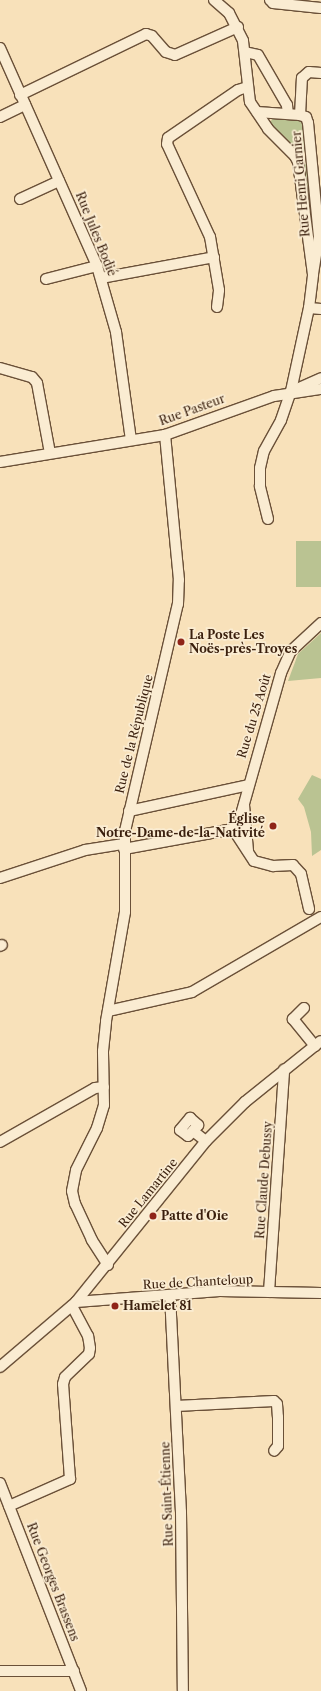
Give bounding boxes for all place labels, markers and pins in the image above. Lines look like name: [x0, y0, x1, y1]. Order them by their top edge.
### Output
place label: La Poste Les Noës-près-Troyes: [189, 628, 297, 656]
marker: La Poste Les Noës-près-Troyes: [176, 637, 186, 647]
place label: Église Notre-Dame-de-la-Nativité: [96, 812, 265, 840]
marker: Église Notre-Dame-de-la-Nativité: [268, 821, 278, 831]
place label: Patte d'Oie: [161, 1209, 228, 1223]
marker: Patte d'Oie: [148, 1211, 158, 1221]
place label: Hamelet 81: [123, 1299, 192, 1313]
marker: Hamelet 81: [110, 1301, 120, 1311]

